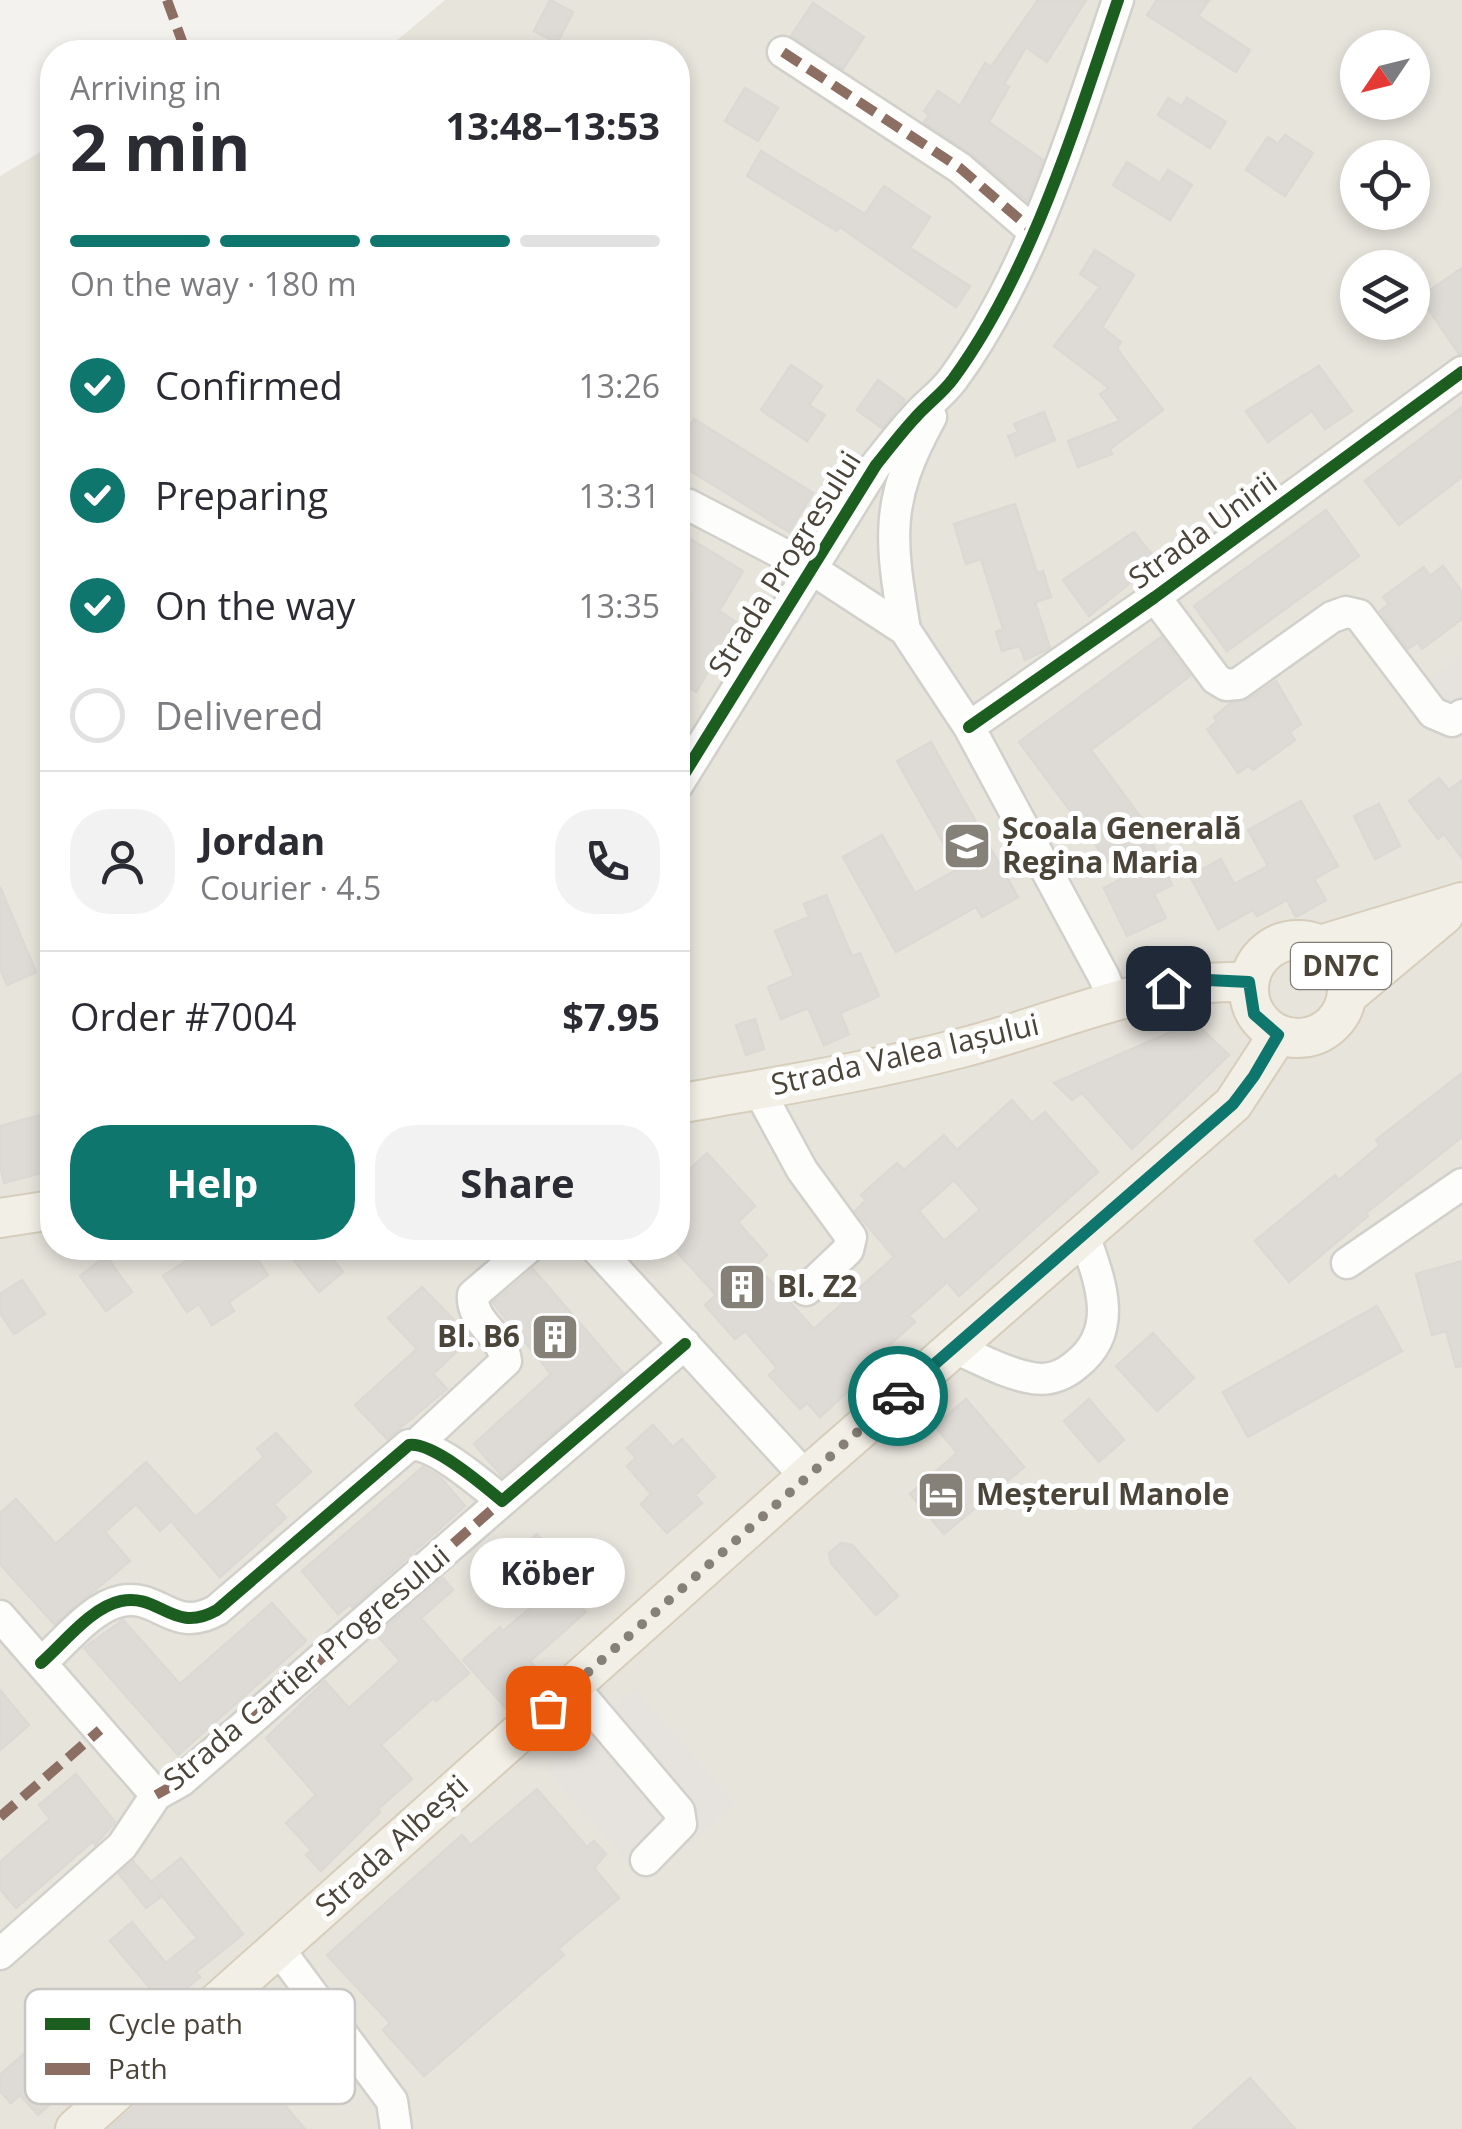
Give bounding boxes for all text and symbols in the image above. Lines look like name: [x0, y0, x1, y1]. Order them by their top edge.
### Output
north arrow: [1340, 30, 1430, 120]
map controls: [1340, 30, 1430, 340]
text: Arriving in: [70, 66, 222, 109]
text: 13:48–13:53: [446, 99, 660, 151]
text: 2 min: [70, 102, 250, 190]
button: locate: [1340, 140, 1430, 230]
button: layers: [1340, 250, 1430, 340]
text: On the way · 180 m: [70, 262, 357, 305]
icon: check: [70, 358, 125, 413]
text: Confirmed: [155, 359, 343, 411]
text: 13:26: [578, 364, 660, 407]
street label: Strada Progresului: [698, 443, 870, 684]
street label: Strada Unirii: [1120, 462, 1285, 598]
icon: check: [70, 468, 125, 523]
text: Preparing: [155, 469, 328, 521]
text: 13:31: [578, 474, 660, 517]
icon: check: [70, 578, 125, 633]
text: On the way: [155, 579, 355, 631]
text: 13:35: [578, 584, 660, 627]
text: Delivered: [155, 689, 324, 741]
place label: Școala Generală Regina Maria: [1002, 807, 1242, 882]
button: person: [70, 809, 175, 914]
button: phone: [555, 809, 660, 914]
text: Jordan: [200, 814, 325, 866]
school or university icon: Școala Generală Regina Maria: [941, 820, 993, 872]
text: Courier · 4.5: [200, 866, 381, 909]
road number: DN7C: [1291, 943, 1391, 989]
pin: [1126, 946, 1211, 1031]
icon: home: [1141, 961, 1196, 1016]
text: Order #7004: [70, 990, 297, 1042]
text: $7.95: [562, 990, 660, 1042]
street label: Strada Valea Iașului: [767, 1003, 1043, 1104]
button: Help: [70, 1125, 355, 1240]
button: Share: [375, 1125, 660, 1240]
building icon: Bl. Z2: [716, 1261, 768, 1313]
place label: Bl. Z2: [777, 1265, 857, 1306]
building icon: Bl. B6: [529, 1311, 581, 1363]
place label: Bl. B6: [437, 1315, 520, 1356]
courier: [848, 1346, 948, 1446]
icon: car: [871, 1369, 926, 1424]
hotel icon: Meșterul Manole: [915, 1469, 967, 1521]
place label: Meșterul Manole: [976, 1473, 1230, 1514]
street label: Strada Cartier Progresului: [154, 1535, 458, 1799]
callout: Köber: [470, 1538, 626, 1608]
text: Köber: [500, 1551, 595, 1594]
pin: [506, 1666, 591, 1751]
icon: bag: [521, 1681, 576, 1736]
street label: Strada Albești: [305, 1765, 477, 1925]
legend: [25, 1989, 355, 2104]
text: Cycle path: [108, 2004, 243, 2042]
text: Path: [108, 2049, 168, 2087]

